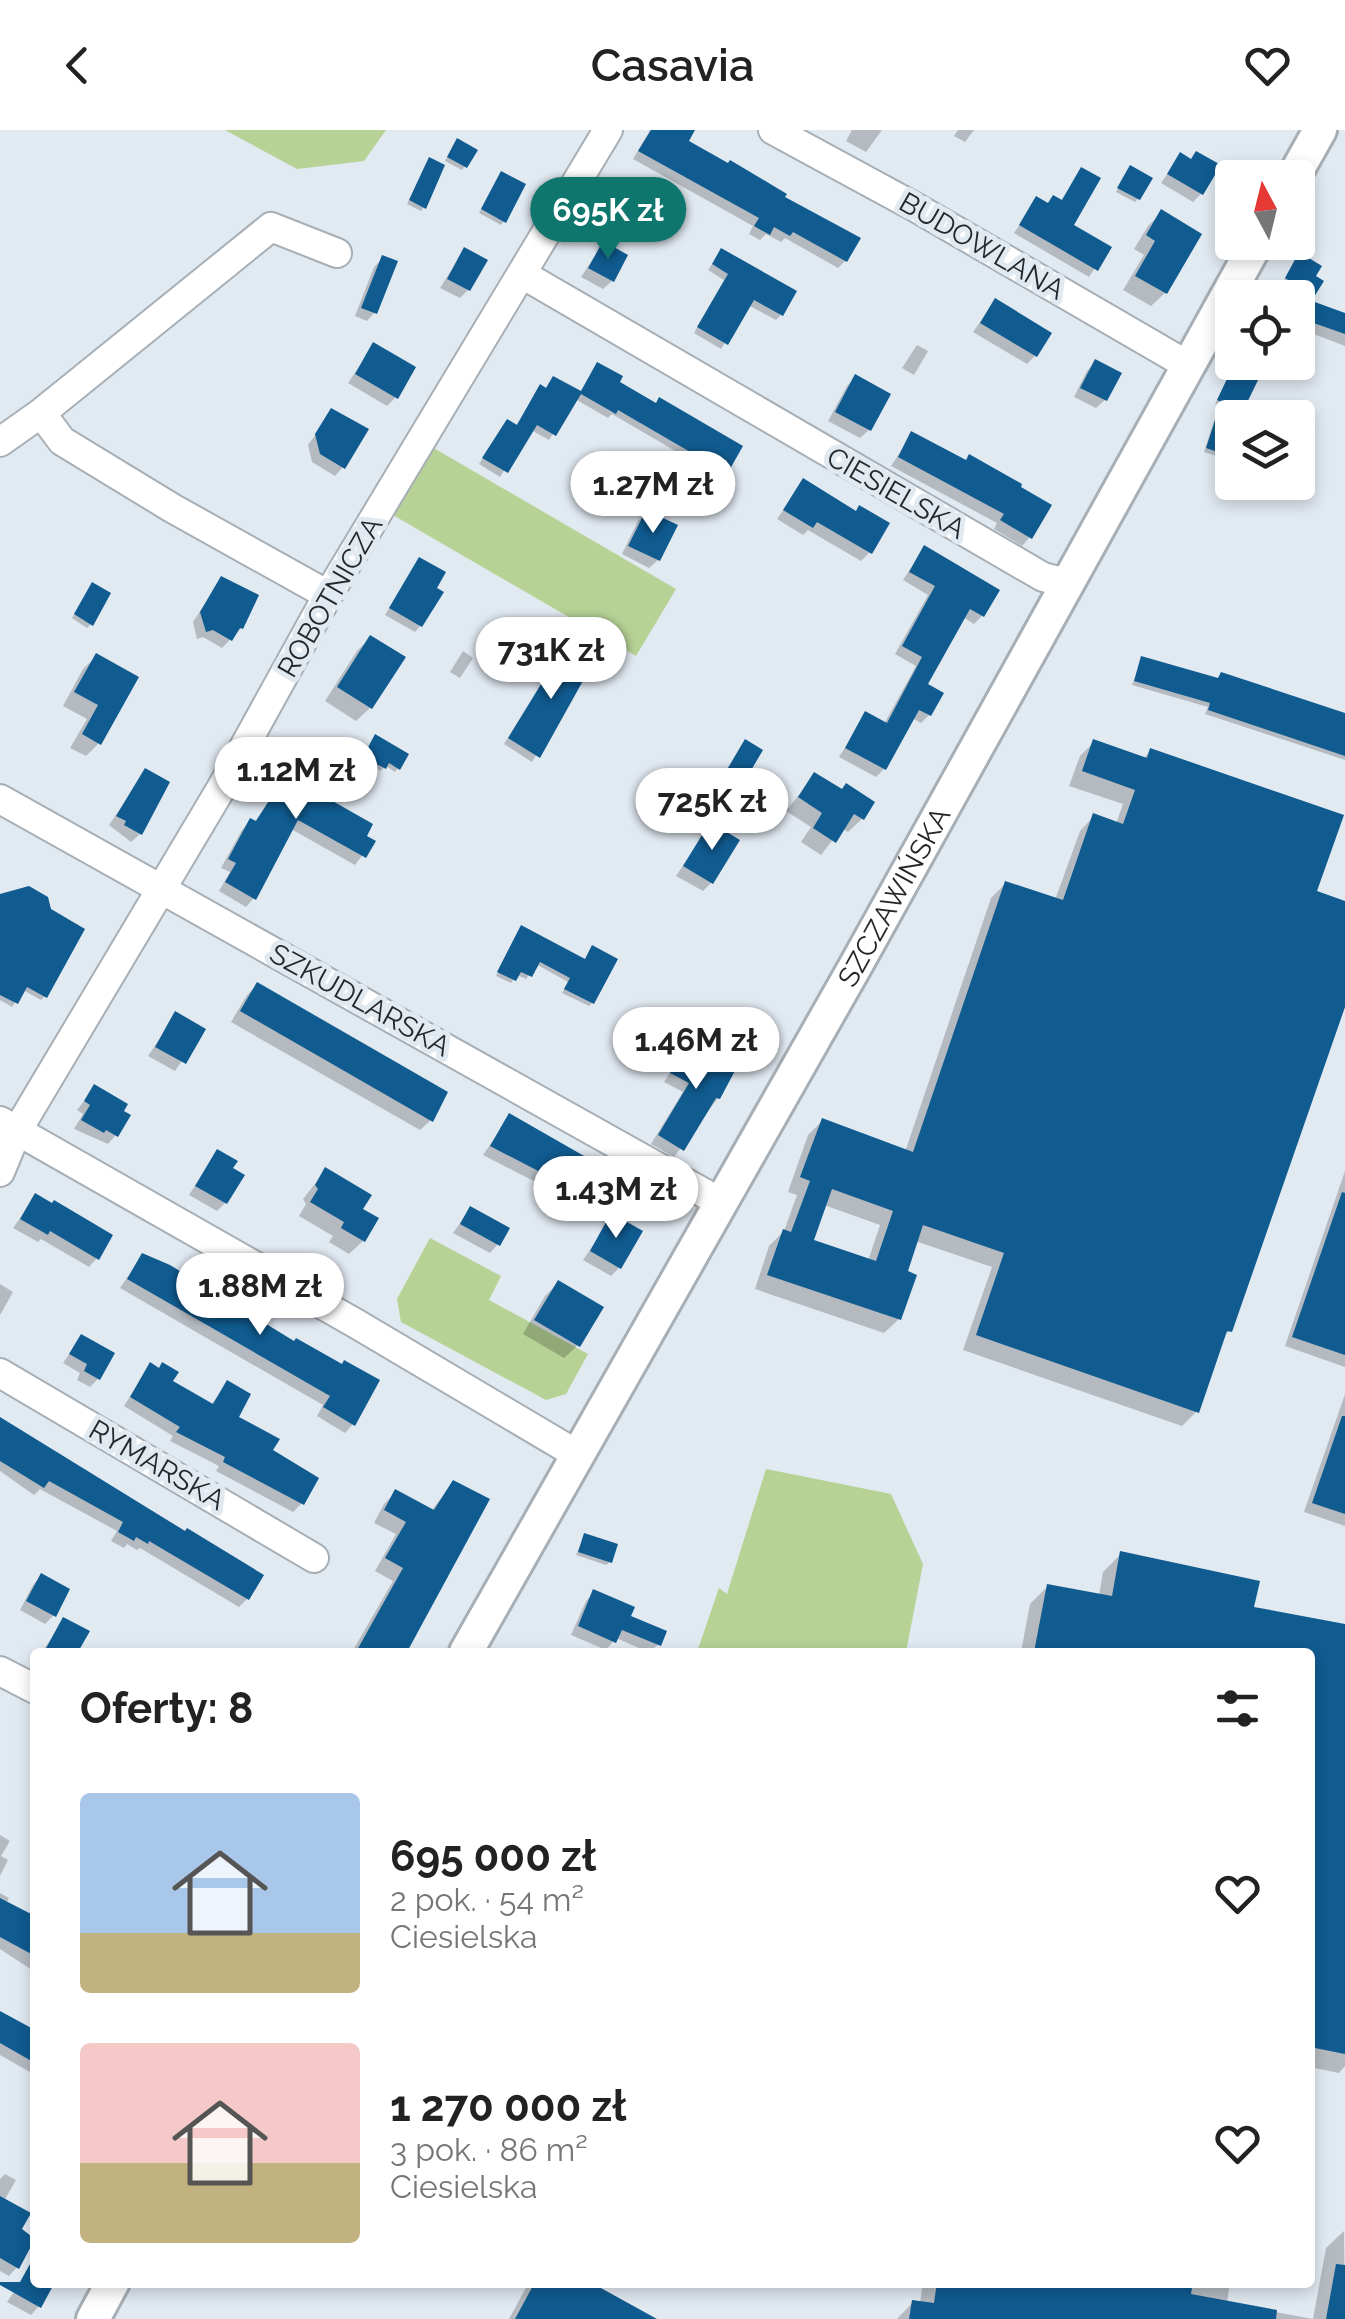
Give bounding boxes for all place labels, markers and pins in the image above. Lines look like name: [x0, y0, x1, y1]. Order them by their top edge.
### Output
pin: 695K zł: [516, 177, 700, 262]
pin: 1.27M zł: [550, 451, 756, 536]
pin: 731K zł: [459, 617, 643, 702]
pin: 1.12M zł: [193, 737, 399, 822]
pin: 725K zł: [620, 768, 804, 853]
pin: 1.46M zł: [593, 1007, 799, 1092]
pin: 1.43M zł: [513, 1156, 719, 1241]
pin: 1.88M zł: [157, 1253, 363, 1338]

